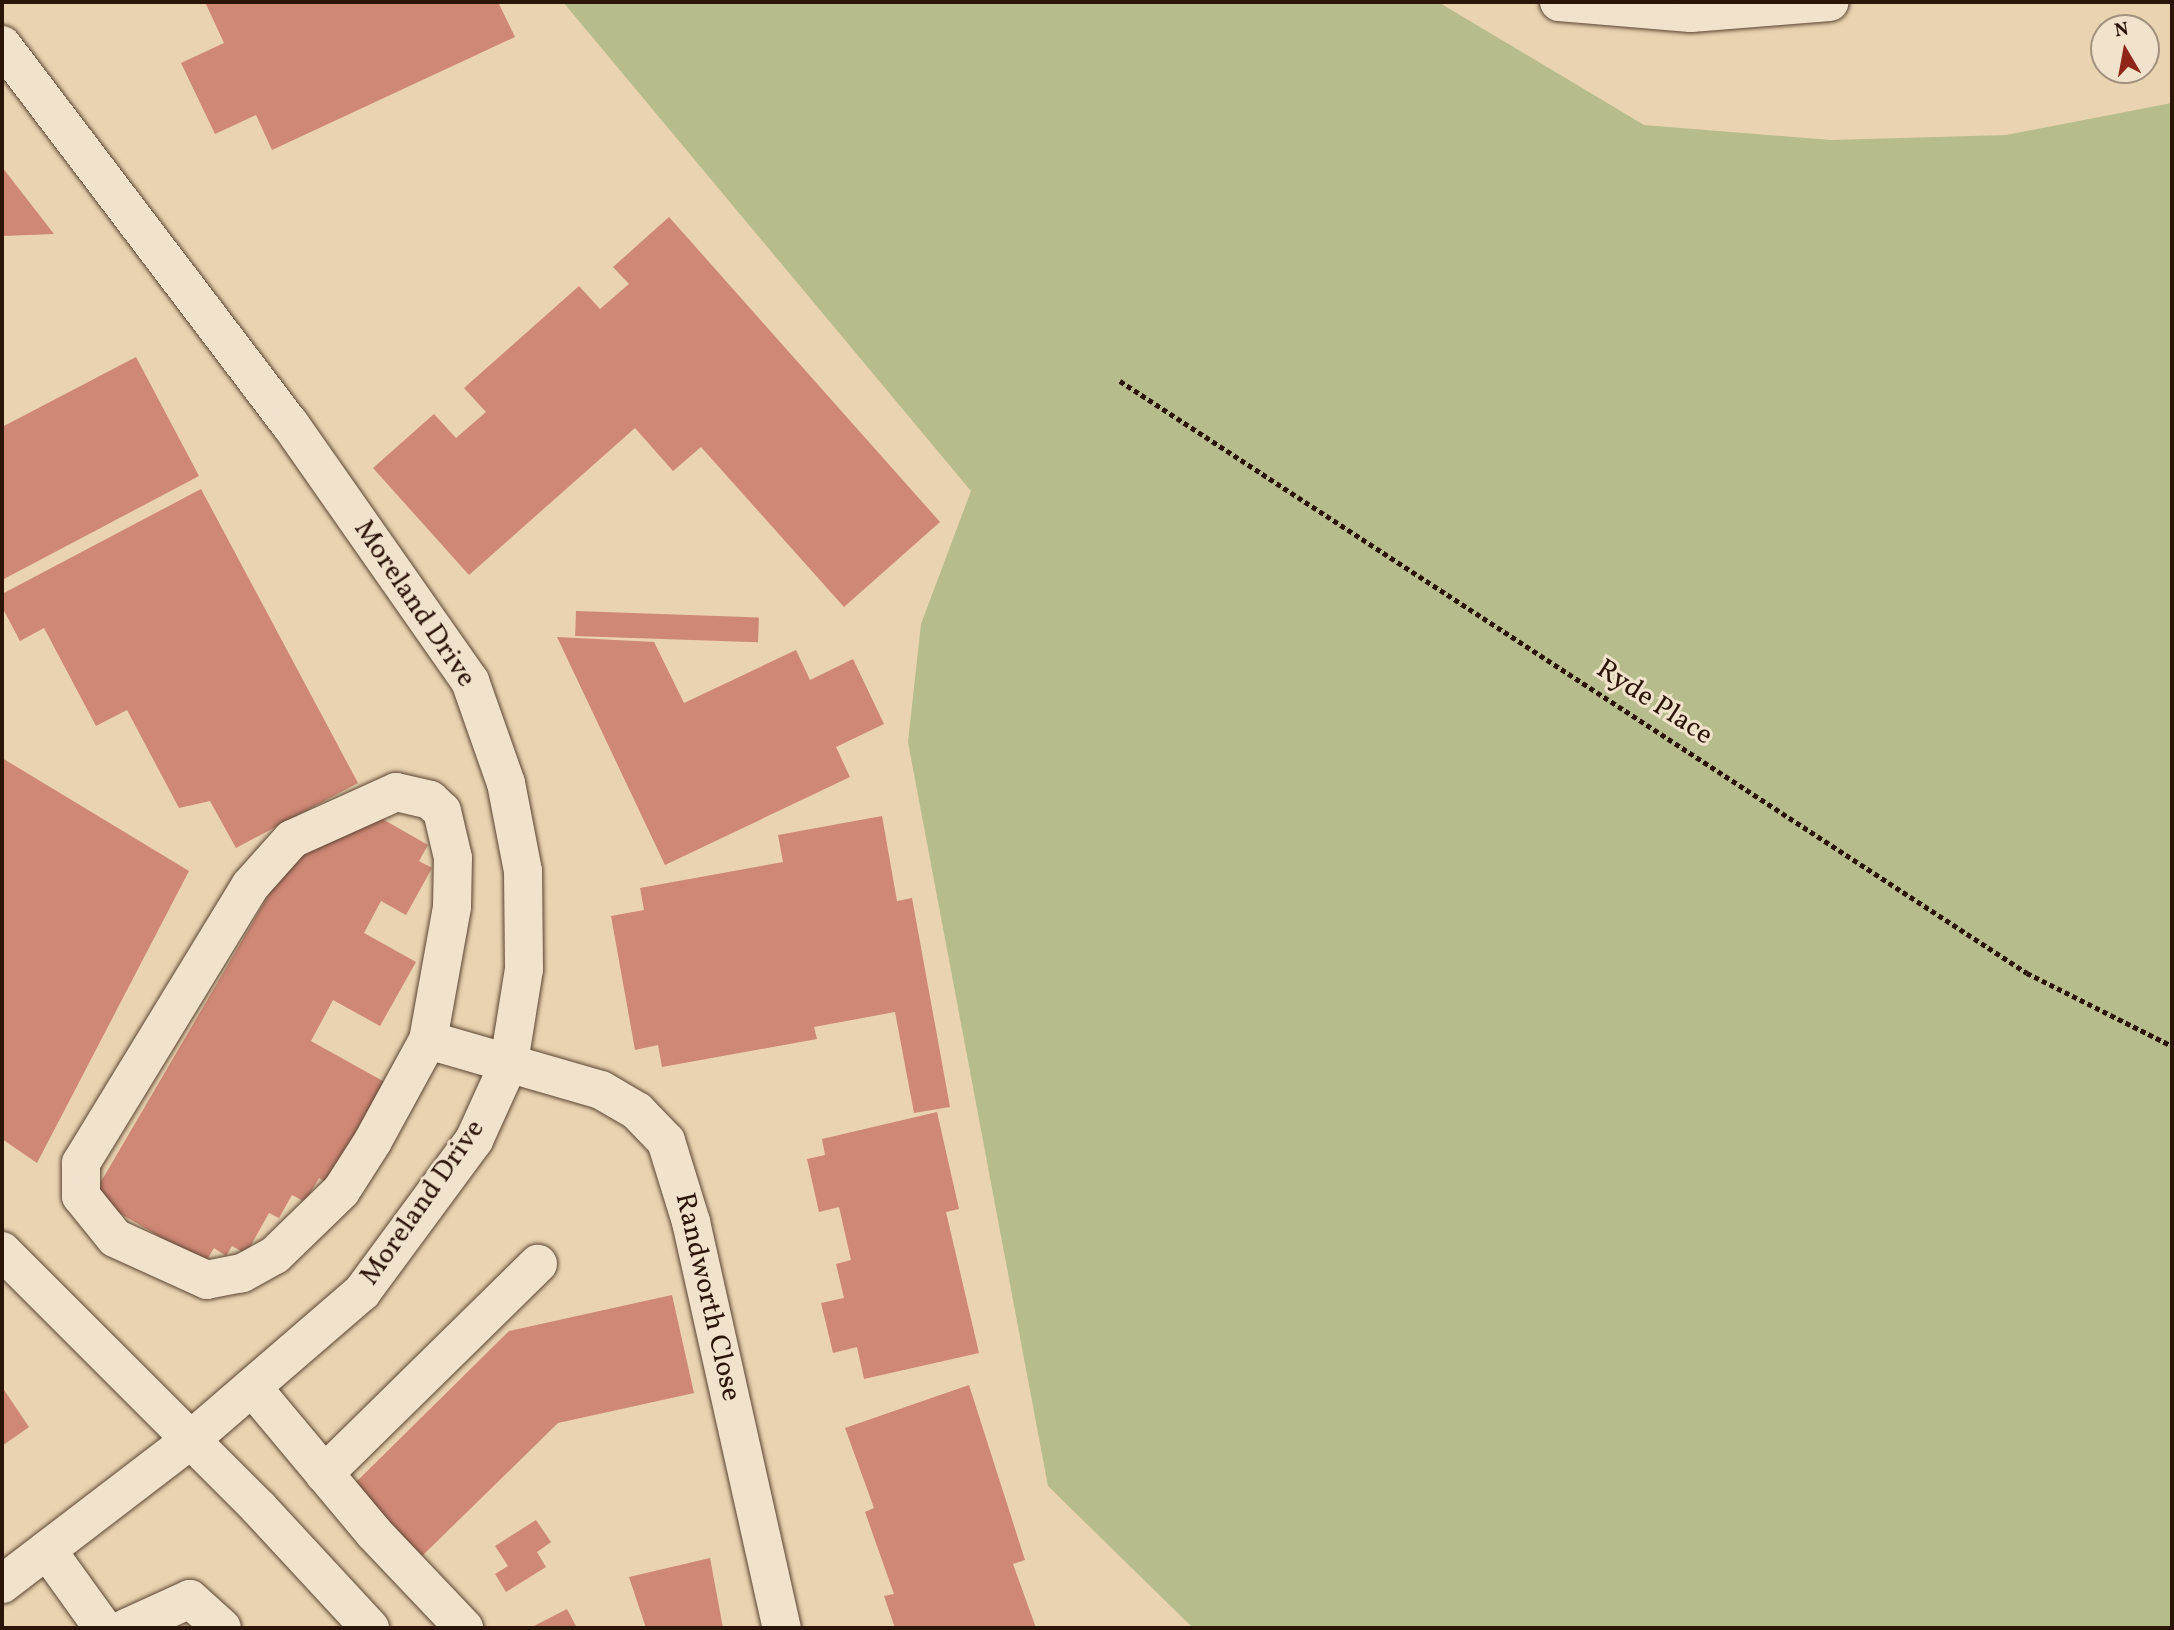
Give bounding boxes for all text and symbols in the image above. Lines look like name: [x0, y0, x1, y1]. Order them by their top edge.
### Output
north arrow: [2090, 14, 2160, 84]
text: N: [2113, 16, 2131, 44]
street label: Moreland Drive: [346, 514, 482, 694]
street label: Ryde Place: [1590, 653, 1718, 753]
street label: Moreland Drive: [354, 1114, 492, 1292]
street label: Randworth Close: [667, 1190, 747, 1404]

